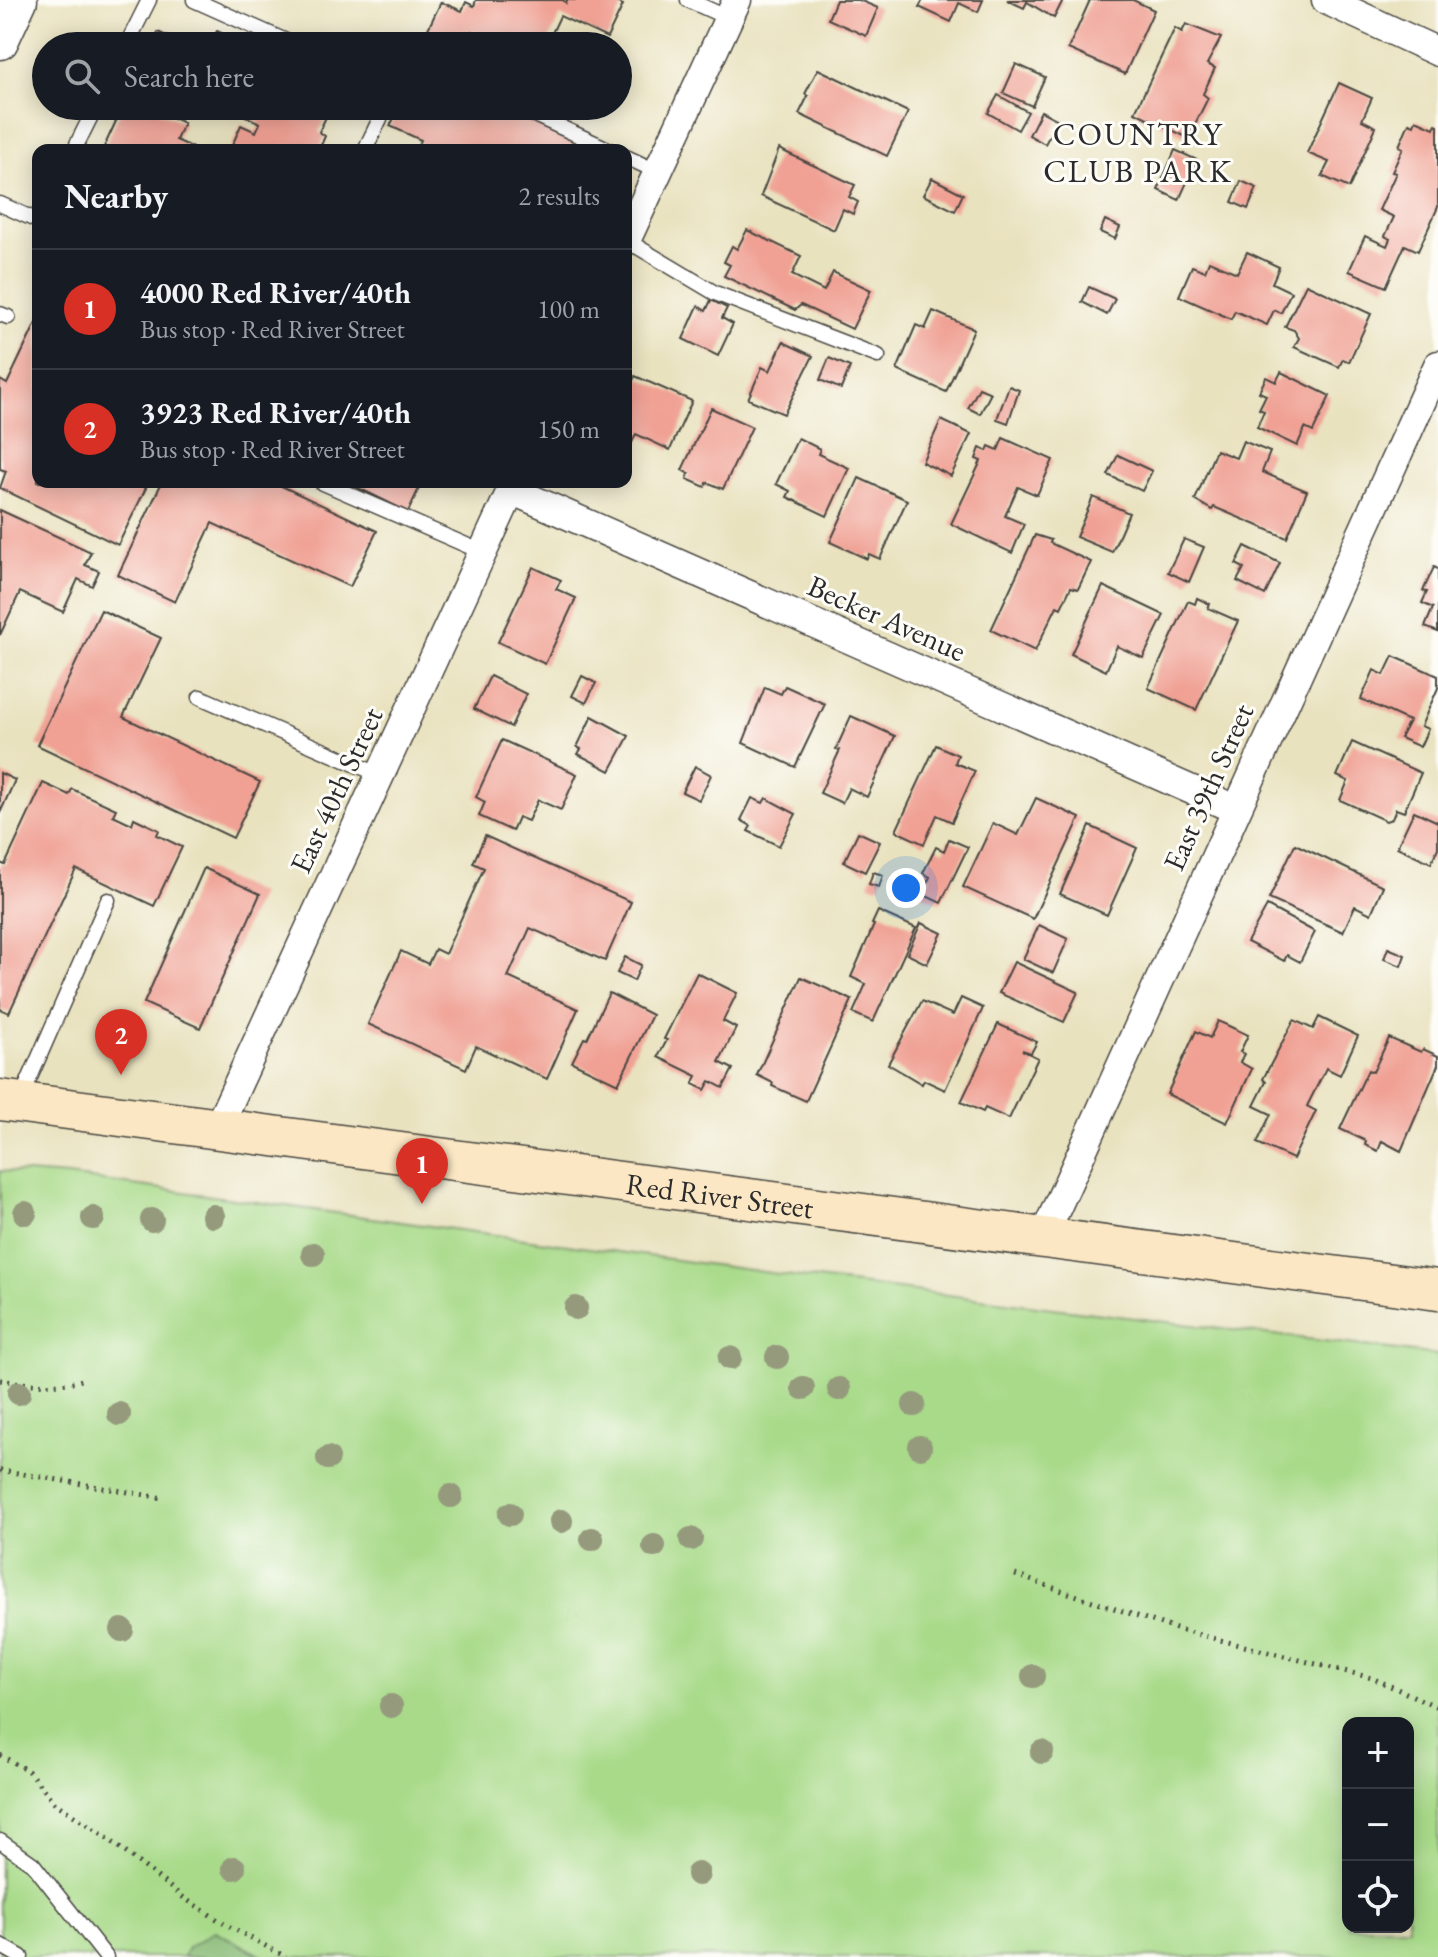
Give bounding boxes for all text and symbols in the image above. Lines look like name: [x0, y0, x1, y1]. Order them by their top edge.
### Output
search box: [32, 32, 632, 120]
icon: search: [60, 54, 104, 98]
text: Search here: [124, 57, 254, 96]
district label: COUNTRY CLUB PARK: [1043, 113, 1233, 192]
text: Nearby: [64, 174, 168, 218]
text: 2 results: [519, 179, 600, 213]
text: 4000 Red River/40th: [140, 273, 411, 312]
text: 1: [83, 292, 97, 326]
text: 100 m: [537, 292, 600, 326]
text: Bus stop · Red River Street: [140, 312, 405, 346]
text: 3923 Red River/40th: [140, 393, 411, 432]
text: 2: [83, 412, 97, 446]
text: 150 m: [537, 412, 600, 446]
text: Bus stop · Red River Street: [140, 432, 405, 466]
street label: Becker Avenue: [802, 566, 972, 670]
street label: East 39th Street: [1154, 697, 1262, 877]
street label: East 40th Street: [281, 700, 392, 879]
your location: [886, 868, 926, 908]
pin: 2: [95, 1009, 147, 1075]
pin: 1: [396, 1138, 448, 1204]
street label: Red River Street: [624, 1163, 816, 1227]
map controls: [1342, 1717, 1414, 1933]
button: +: [1342, 1717, 1414, 1789]
button: −: [1342, 1789, 1414, 1861]
button: locate: [1342, 1861, 1414, 1933]

